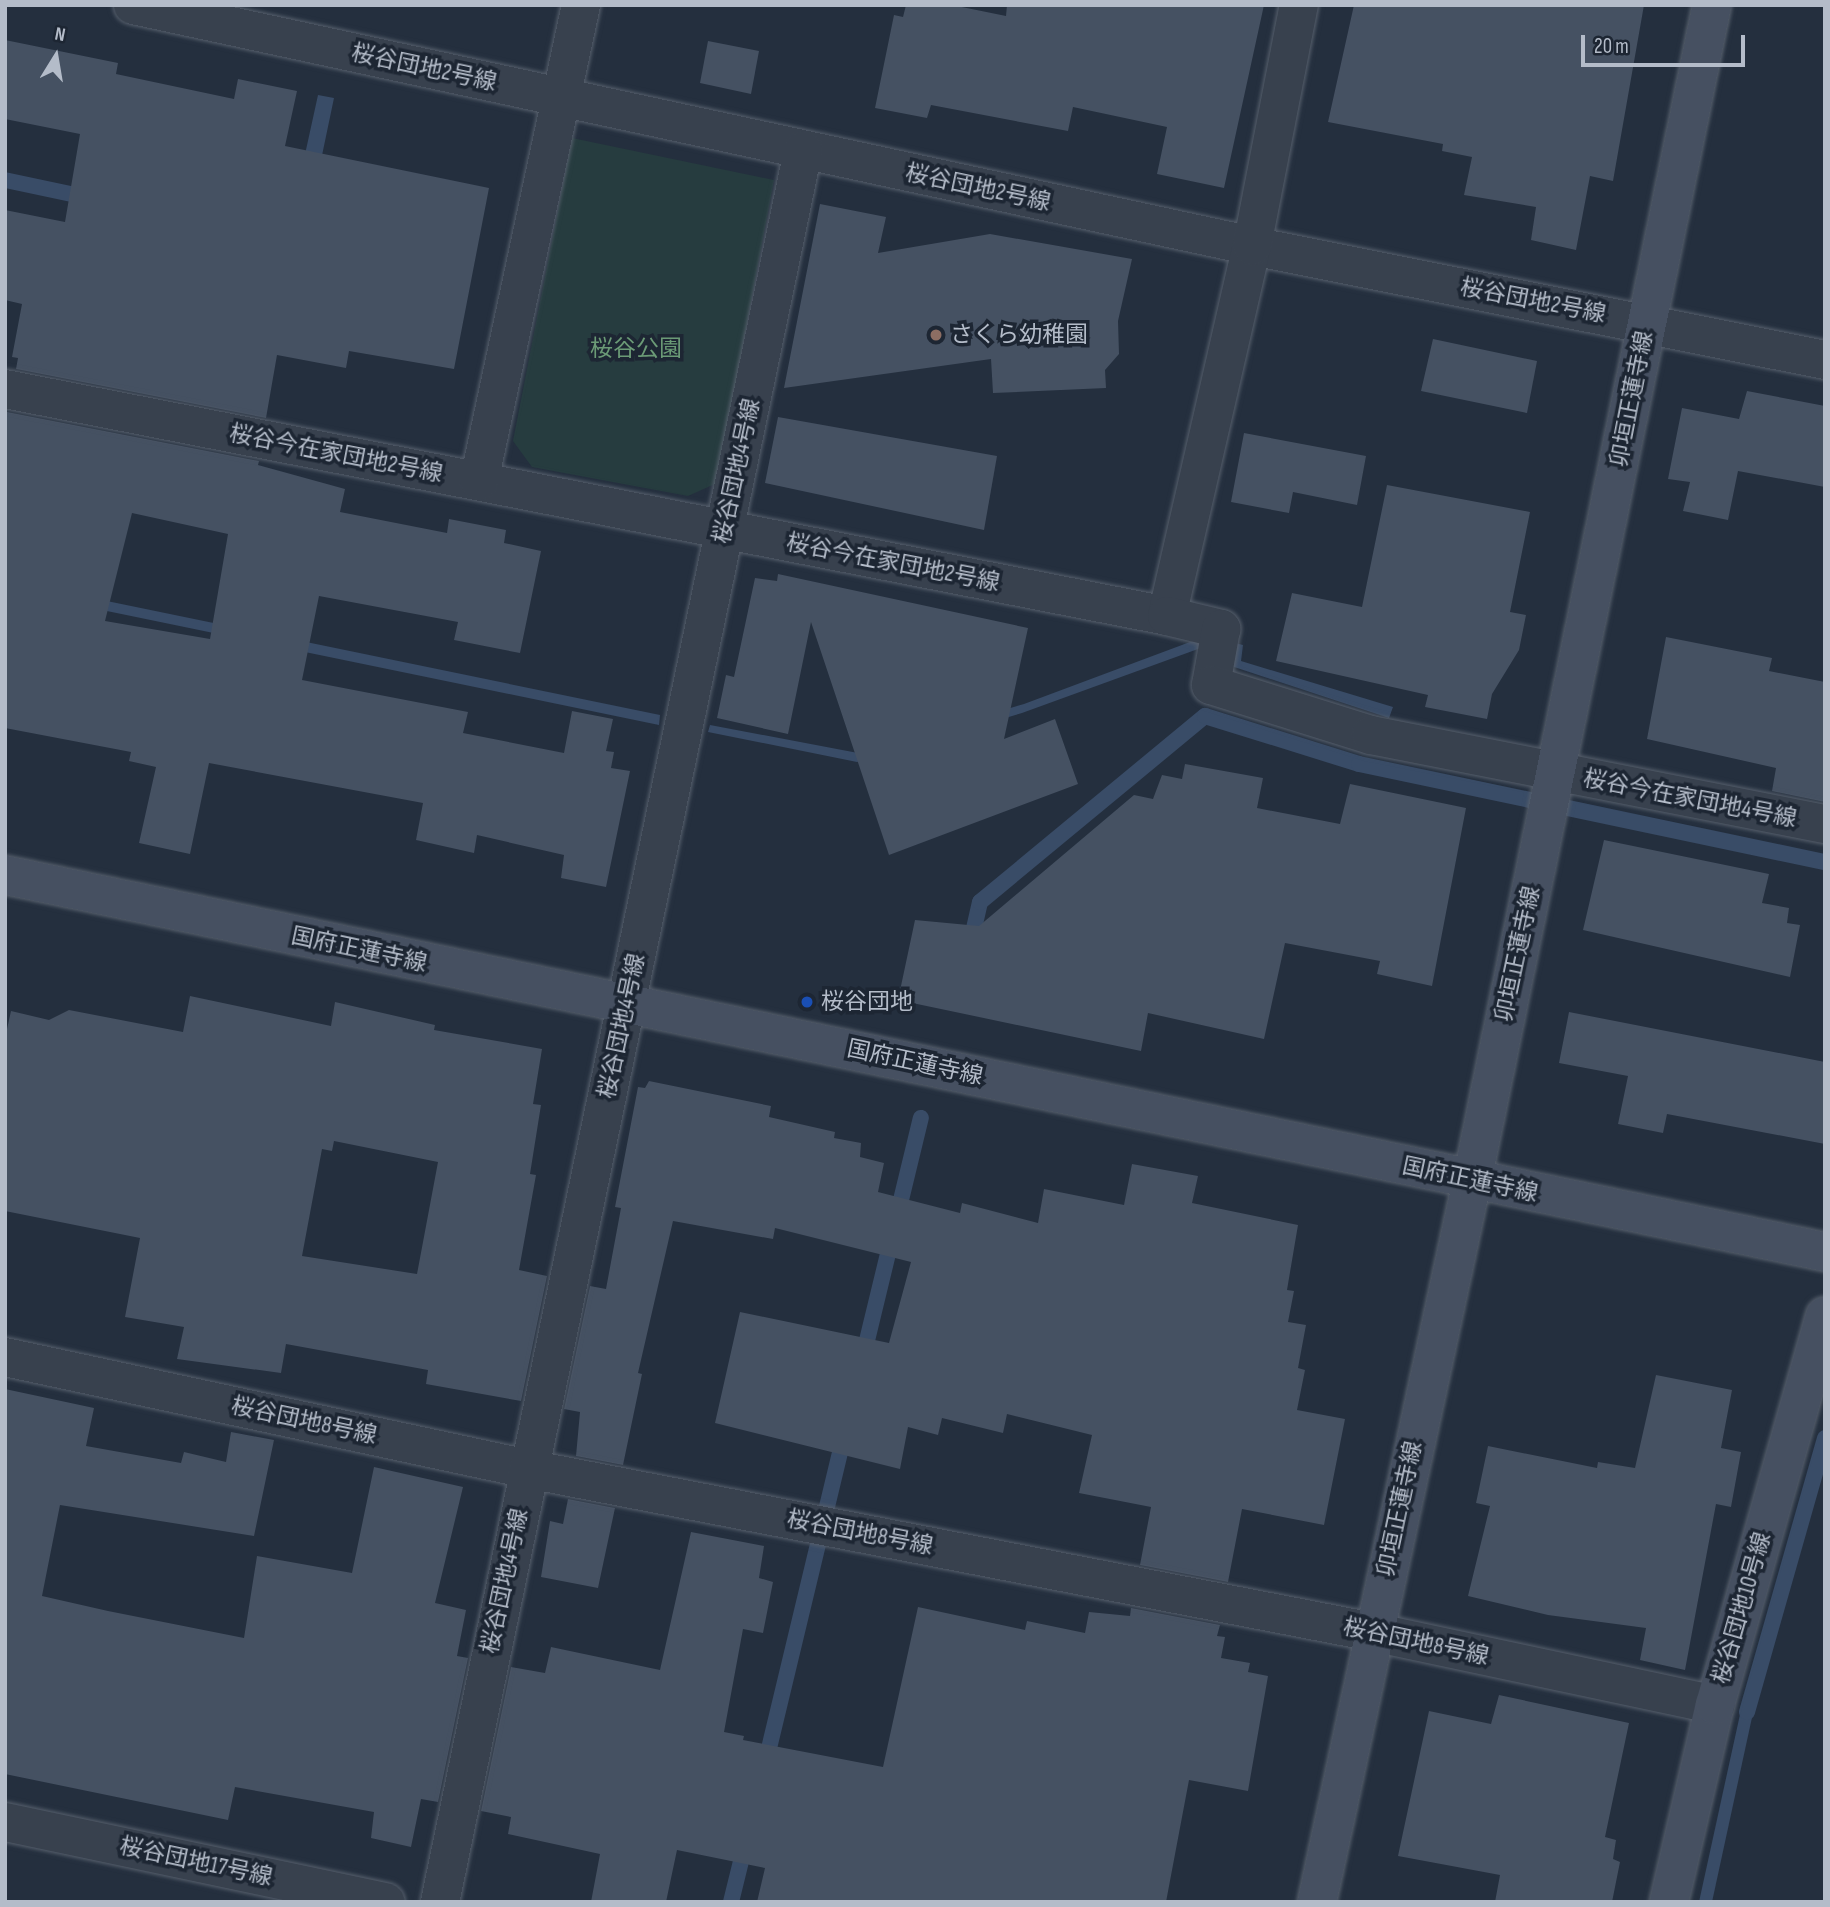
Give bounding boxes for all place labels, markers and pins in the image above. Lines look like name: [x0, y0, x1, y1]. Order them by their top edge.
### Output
place label: さくら幼稚園: [950, 321, 1088, 349]
marker: さくら幼稚園: [928, 327, 944, 343]
place label: 桜谷団地: [821, 988, 913, 1016]
marker: 桜谷団地: [799, 994, 815, 1010]

